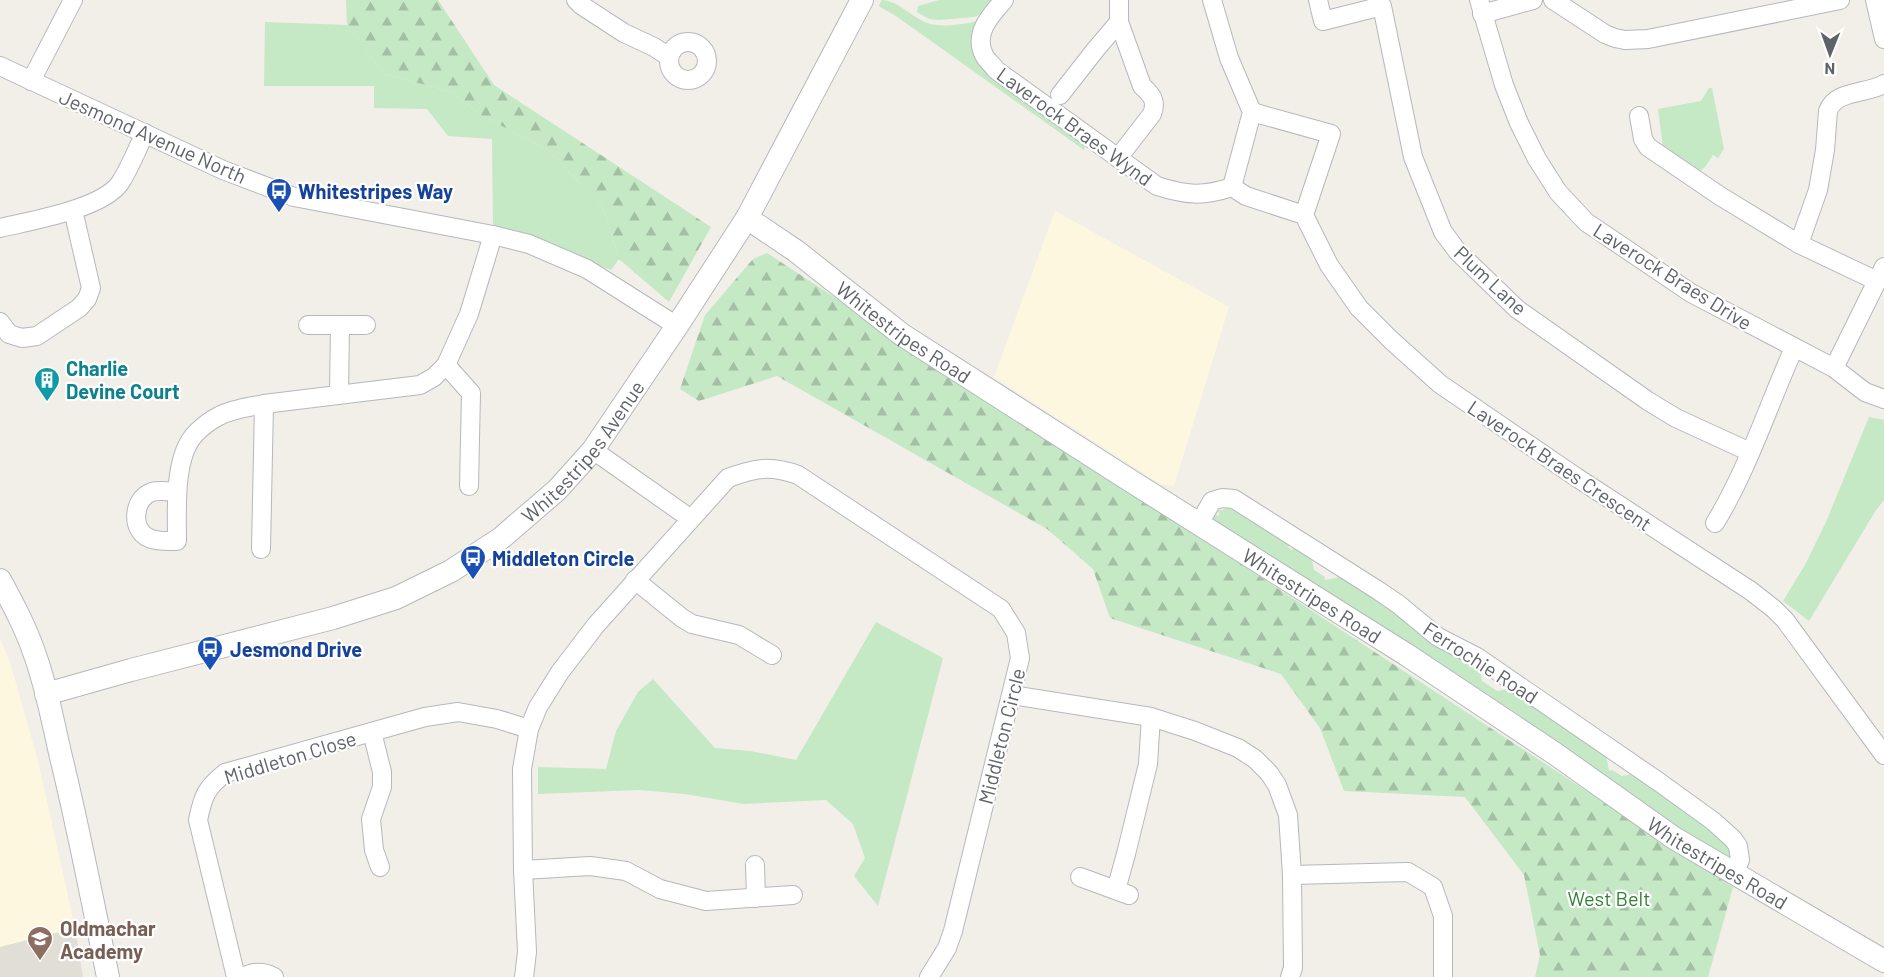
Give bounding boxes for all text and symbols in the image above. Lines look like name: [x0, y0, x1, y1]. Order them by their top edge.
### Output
north arrow: [1800, 24, 1860, 84]
text: N: [1824, 60, 1835, 79]
street label: Laverock Braes Wynd: [993, 62, 1157, 190]
street label: Jesmond Avenue North: [56, 84, 250, 188]
bus stop icon: Whitestripes Way: [264, 176, 294, 214]
place label: Whitestripes Way: [298, 179, 453, 203]
street label: Laverock Braes Drive: [1589, 217, 1757, 335]
street label: Plum Lane: [1450, 240, 1532, 320]
street label: Whitestripes Road: [832, 276, 976, 388]
place label: Charlie Devine Court: [66, 356, 180, 403]
building icon: Charlie Devine Court: [32, 365, 62, 403]
street label: Whitestripes Avenue: [516, 376, 649, 527]
street label: Laverock Braes Crescent: [1464, 395, 1656, 535]
bus stop icon: Middleton Circle: [458, 543, 488, 581]
street label: Whitestripes Road: [1238, 543, 1386, 648]
place label: Middleton Circle: [492, 546, 634, 570]
street label: Ferrochie Road: [1419, 616, 1543, 708]
bus stop icon: Jesmond Drive: [195, 634, 225, 672]
place label: Jesmond Drive: [230, 637, 362, 661]
street label: Middleton Circle: [973, 666, 1029, 806]
street label: Middleton Close: [221, 726, 359, 788]
street label: Whitestripes Road: [1643, 811, 1792, 914]
park label: West Belt: [1567, 886, 1651, 910]
place label: Oldmachar Academy: [60, 916, 156, 963]
school or university icon: Oldmachar Academy: [25, 924, 55, 962]

